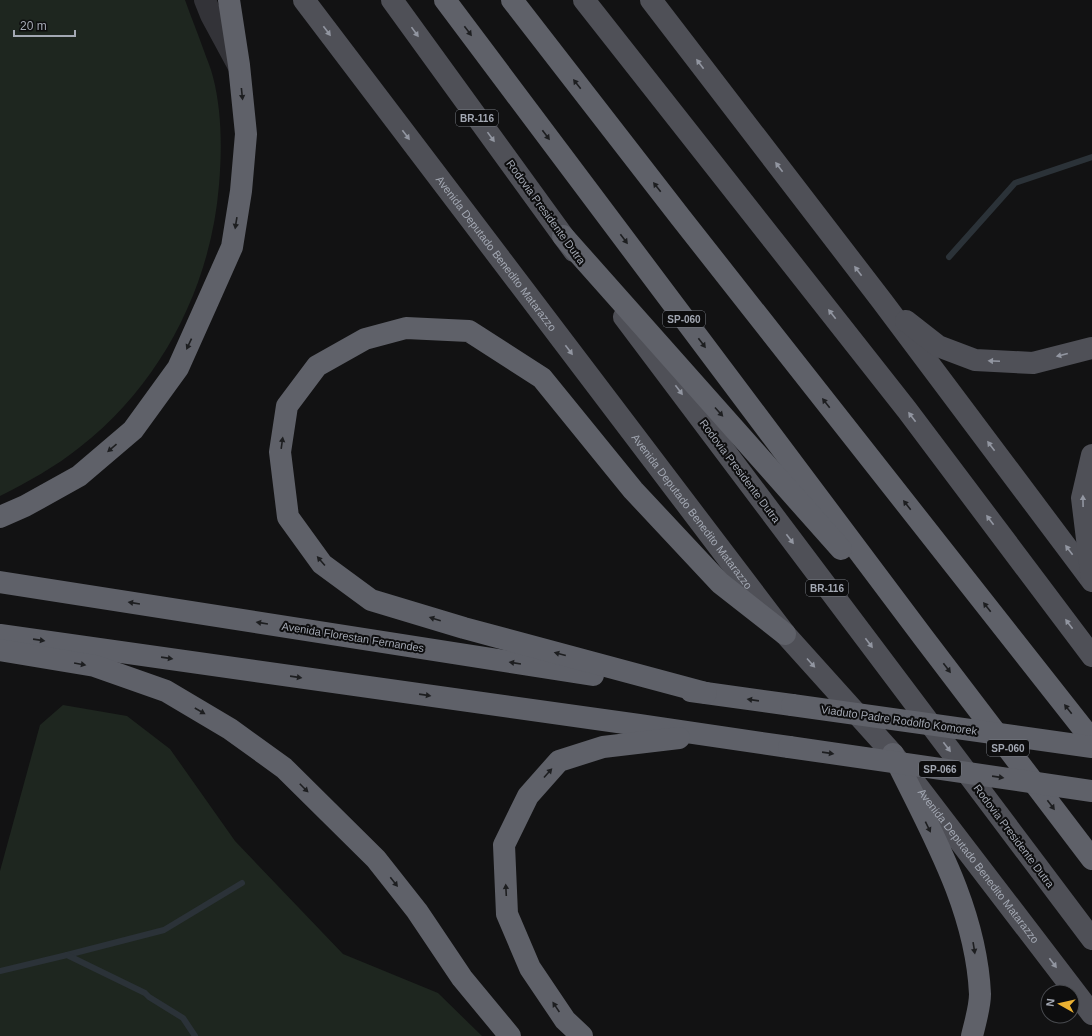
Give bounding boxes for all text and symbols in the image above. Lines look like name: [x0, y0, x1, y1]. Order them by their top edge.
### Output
scale bar: [14, 12, 75, 38]
text: 20 m: [20, 19, 47, 33]
one-way arrow: [323, 26, 331, 36]
one-way arrow: [411, 26, 419, 37]
one-way arrow: [464, 26, 472, 37]
one-way arrow: [696, 59, 705, 70]
one-way arrow: [573, 79, 582, 90]
one-way arrow: [239, 88, 245, 100]
road number: BR-116: [456, 110, 498, 126]
one-way arrow: [402, 129, 410, 140]
one-way arrow: [542, 130, 550, 141]
one-way arrow: [487, 132, 495, 142]
street label: Rodovia Presidente Dutra: [504, 158, 588, 267]
one-way arrow: [775, 162, 784, 173]
street label: Avenida Deputado Benedito Matarazzo: [434, 173, 559, 333]
one-way arrow: [652, 182, 661, 193]
one-way arrow: [233, 217, 239, 229]
one-way arrow: [620, 234, 628, 244]
one-way arrow: [854, 265, 863, 276]
one-way arrow: [828, 309, 836, 320]
road number: SP-060: [663, 311, 705, 327]
one-way arrow: [186, 338, 192, 349]
one-way arrow: [698, 338, 706, 348]
one-way arrow: [565, 344, 573, 355]
one-way arrow: [1056, 352, 1068, 358]
one-way arrow: [988, 357, 1000, 364]
one-way arrow: [674, 385, 683, 396]
one-way arrow: [822, 397, 831, 408]
one-way arrow: [714, 407, 723, 417]
one-way arrow: [908, 411, 916, 422]
street label: Rodovia Presidente Dutra: [697, 417, 783, 526]
street label: Avenida Deputado Benedito Matarazzo: [629, 432, 755, 591]
one-way arrow: [279, 437, 285, 449]
one-way arrow: [987, 441, 995, 451]
one-way arrow: [107, 443, 118, 452]
one-way arrow: [1080, 494, 1086, 507]
one-way arrow: [902, 499, 911, 510]
one-way arrow: [986, 515, 995, 526]
one-way arrow: [786, 533, 795, 544]
one-way arrow: [1065, 545, 1073, 555]
one-way arrow: [316, 556, 325, 567]
road number: BR-116: [806, 580, 848, 596]
one-way arrow: [128, 600, 140, 606]
one-way arrow: [983, 601, 992, 612]
one-way arrow: [429, 616, 441, 622]
one-way arrow: [1064, 619, 1073, 630]
one-way arrow: [256, 620, 268, 626]
street label: Avenida Florestan Fernandes: [281, 620, 426, 654]
one-way arrow: [33, 637, 45, 643]
one-way arrow: [864, 637, 873, 648]
one-way arrow: [554, 650, 566, 656]
one-way arrow: [161, 655, 173, 661]
one-way arrow: [806, 658, 815, 668]
one-way arrow: [509, 660, 521, 666]
one-way arrow: [74, 661, 86, 667]
one-way arrow: [943, 663, 951, 674]
one-way arrow: [290, 673, 302, 680]
one-way arrow: [419, 692, 431, 698]
one-way arrow: [747, 697, 759, 703]
street label: Viaduto Padre Rodolfo Komorek: [820, 703, 978, 737]
one-way arrow: [1064, 703, 1072, 714]
one-way arrow: [194, 708, 206, 715]
road number: SP-060: [987, 740, 1029, 756]
one-way arrow: [943, 741, 951, 752]
one-way arrow: [821, 750, 834, 756]
road number: SP-066: [919, 761, 961, 777]
one-way arrow: [543, 768, 553, 778]
one-way arrow: [992, 774, 1004, 780]
street label: Rodovia Presidente Dutra: [971, 782, 1057, 891]
one-way arrow: [299, 783, 309, 793]
street label: Avenida Deputado Benedito Matarazzo: [916, 786, 1041, 945]
one-way arrow: [1047, 800, 1055, 810]
one-way arrow: [925, 821, 931, 832]
one-way arrow: [390, 876, 398, 887]
one-way arrow: [503, 884, 510, 896]
one-way arrow: [971, 942, 977, 954]
one-way arrow: [1048, 957, 1057, 968]
north arrow: [1040, 984, 1080, 1024]
text: N: [1044, 998, 1057, 1007]
one-way arrow: [552, 1002, 560, 1012]

